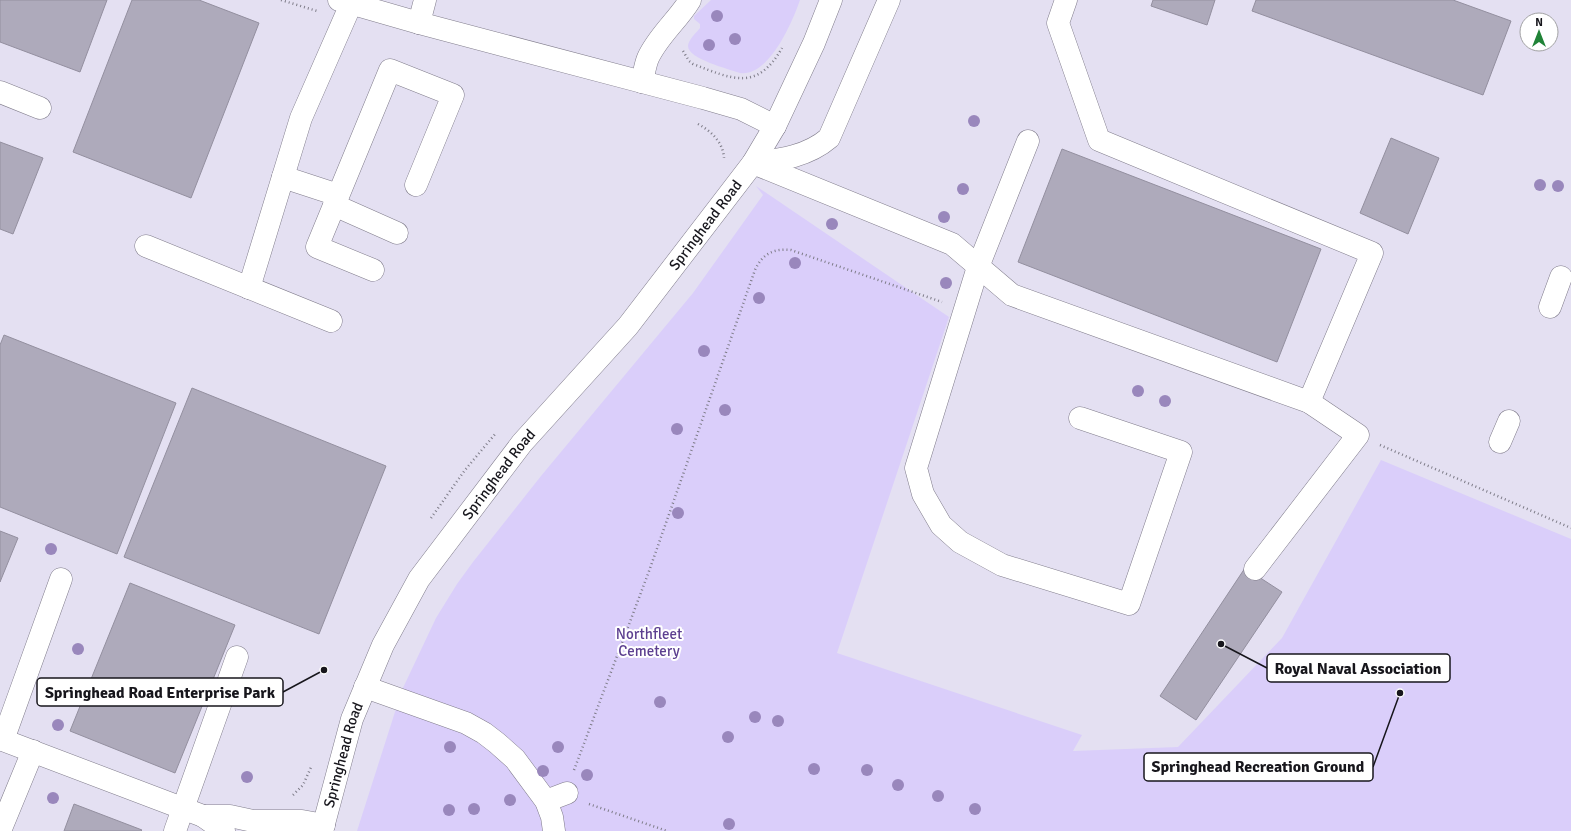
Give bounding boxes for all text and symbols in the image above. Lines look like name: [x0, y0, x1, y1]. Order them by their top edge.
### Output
north arrow: [1519, 12, 1559, 52]
text: N: [1535, 16, 1543, 29]
street label: Springhead Road: [665, 176, 746, 274]
street label: Springhead Road: [458, 425, 539, 523]
park label: Northfleet Cemetery: [616, 625, 682, 660]
callout: Royal Naval Association: [1267, 654, 1450, 682]
text: Royal Naval Association: [1275, 659, 1442, 679]
callout: Springhead Road Enterprise Park: [37, 678, 283, 706]
text: Springhead Road Enterprise Park: [45, 683, 276, 703]
street label: Springhead Road: [320, 699, 367, 810]
callout: Springhead Recreation Ground: [1144, 753, 1373, 781]
text: Springhead Recreation Ground: [1152, 757, 1365, 777]

